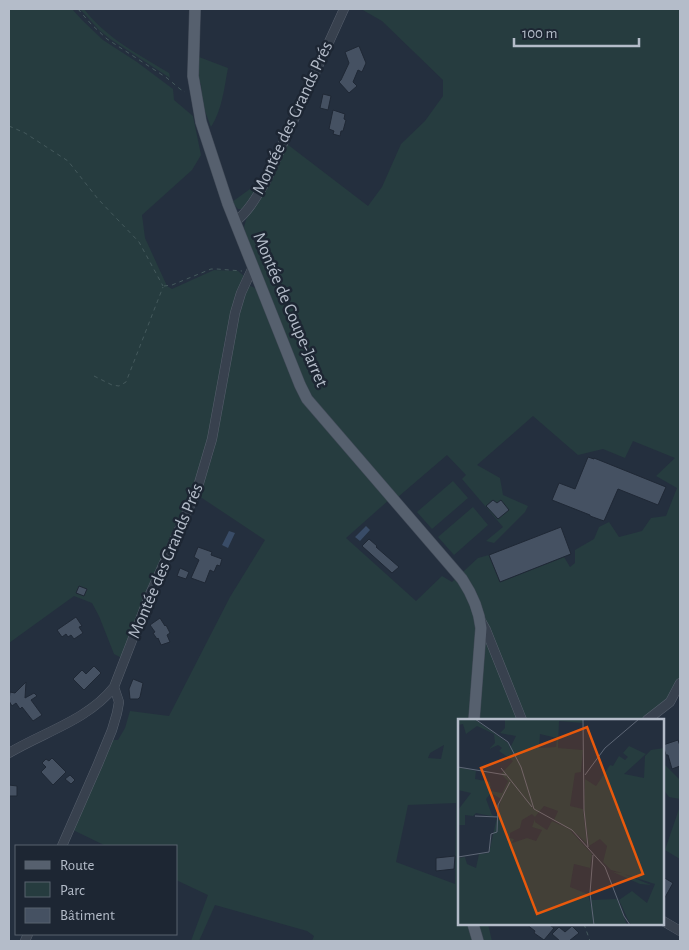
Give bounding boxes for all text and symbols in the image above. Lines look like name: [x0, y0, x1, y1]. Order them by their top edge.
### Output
scale bar: [514, 15, 639, 47]
text: 100 m: [522, 26, 557, 41]
street label: Montée des Grands Prés: [250, 39, 336, 197]
street label: Montée de Coupe-Jarret: [249, 230, 331, 390]
street label: Montée des Grands Prés: [125, 481, 207, 641]
inset map: [458, 719, 664, 925]
legend: [15, 845, 178, 935]
text: Route: [60, 858, 94, 873]
text: Parc: [60, 883, 85, 898]
text: Bâtiment: [60, 908, 115, 923]

